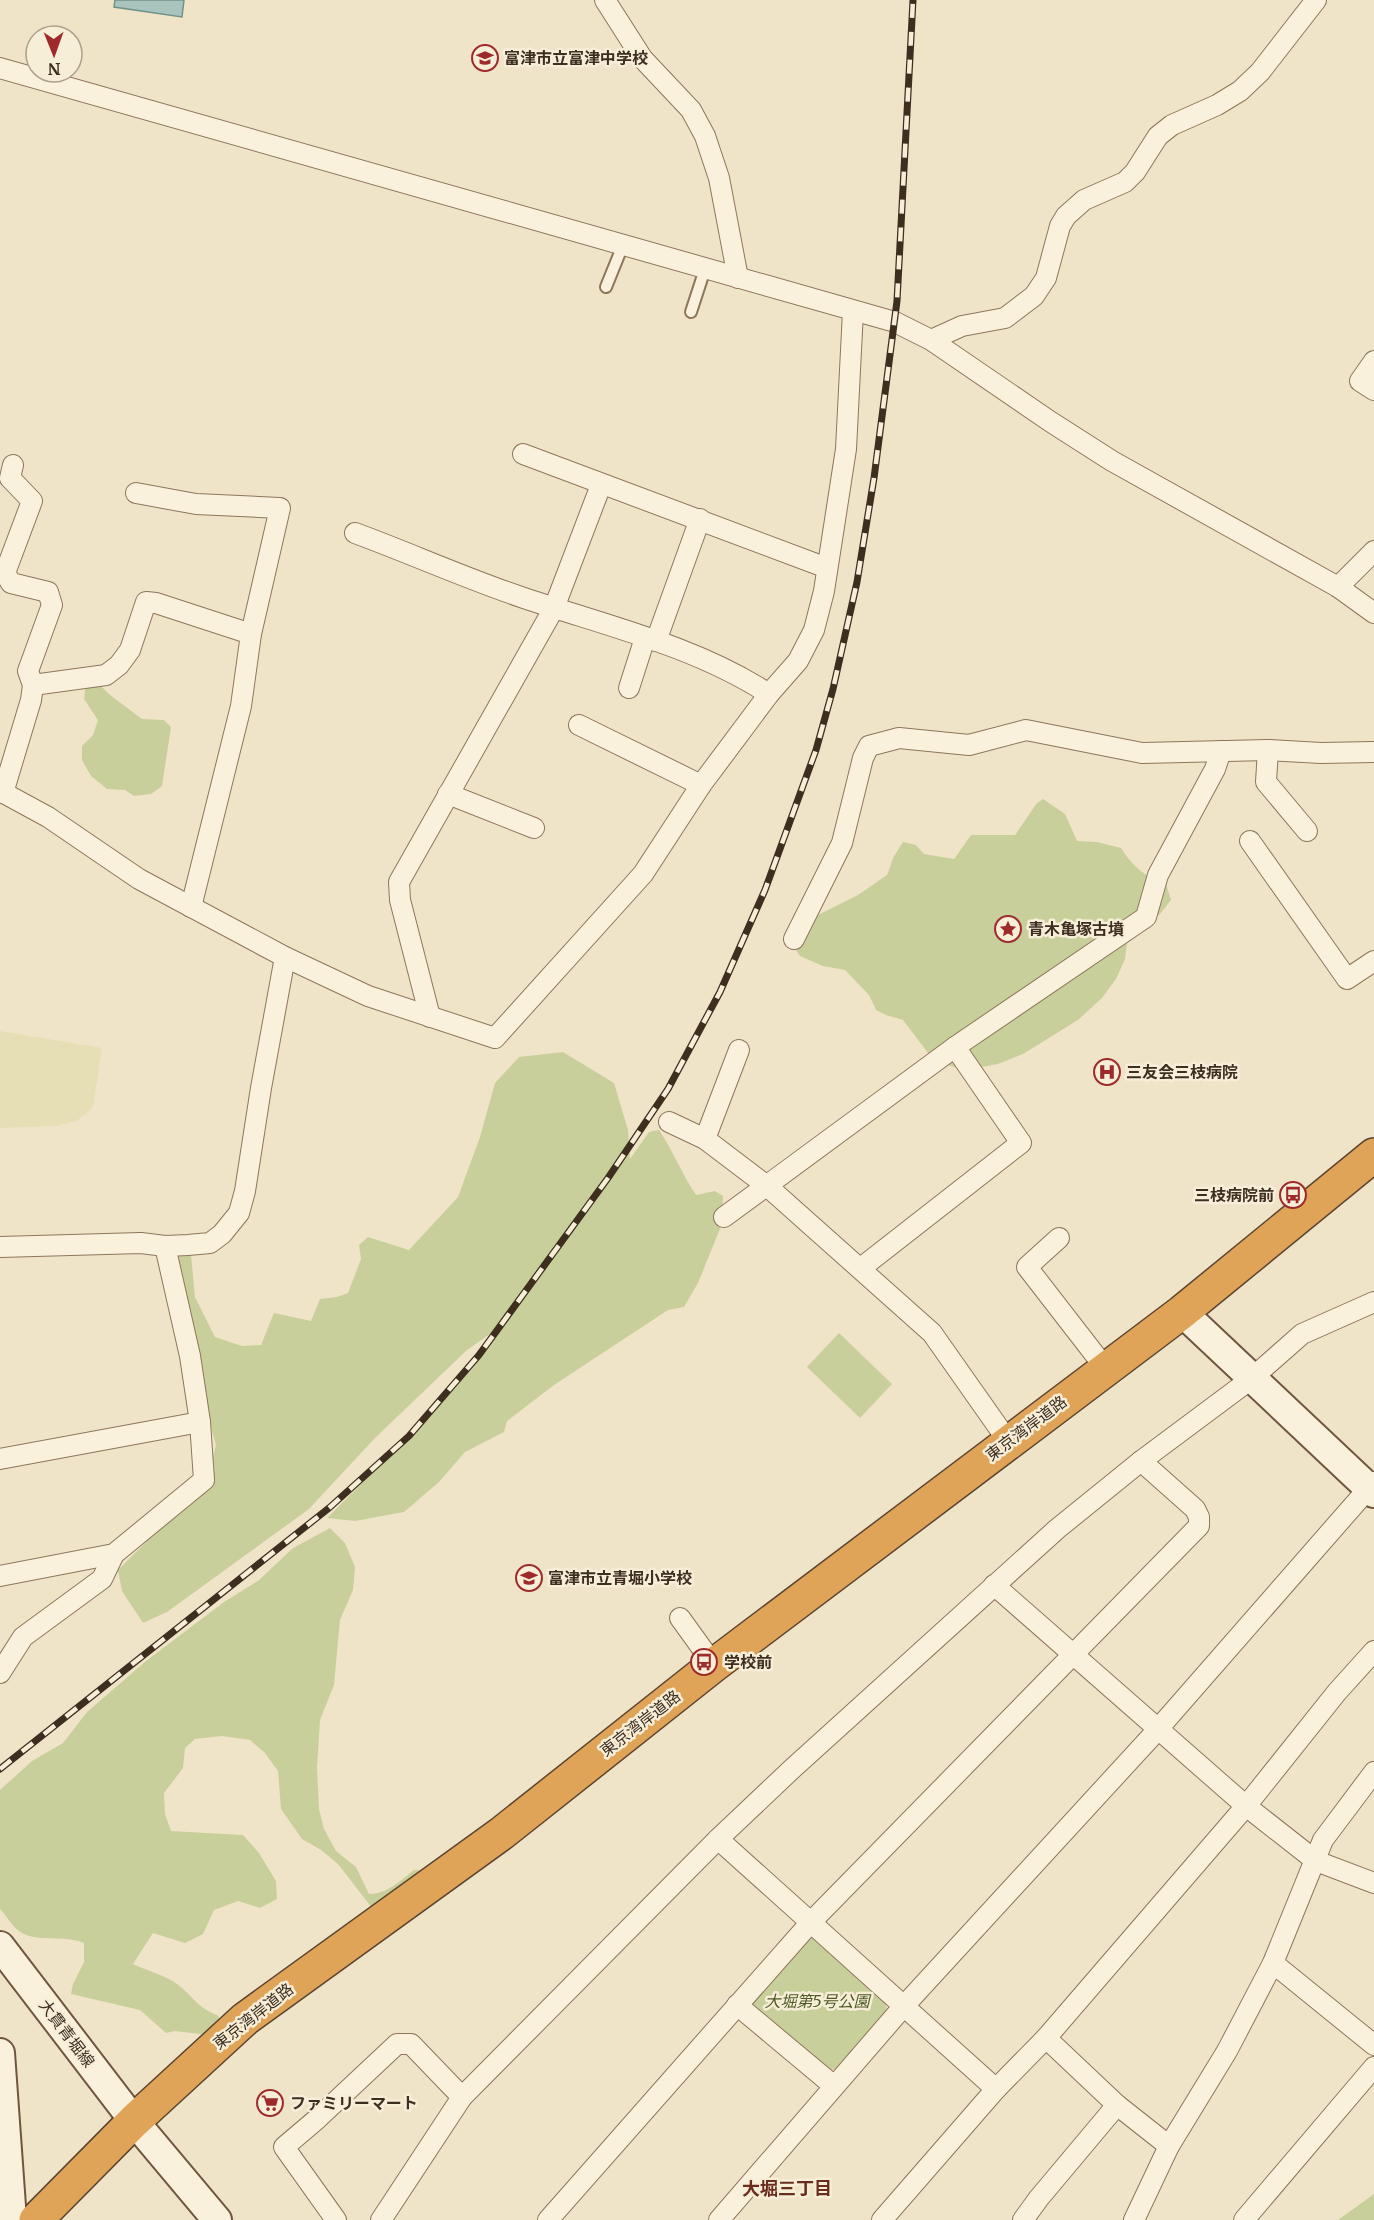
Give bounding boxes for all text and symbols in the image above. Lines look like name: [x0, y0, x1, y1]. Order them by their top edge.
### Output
north arrow: [24, 24, 84, 84]
school or university icon: 富津市立富津中学校: [470, 43, 500, 73]
place label: 富津市立富津中学校: [504, 48, 648, 68]
text: N: [47, 59, 61, 79]
place icon: 青木亀塚古墳: [993, 914, 1023, 944]
place label: 青木亀塚古墳: [1028, 919, 1124, 939]
hospital icon: 三友会三枝病院: [1092, 1057, 1122, 1087]
place label: 三友会三枝病院: [1126, 1062, 1238, 1082]
bus stop icon: 三枝病院前: [1278, 1180, 1308, 1210]
place label: 三枝病院前: [1194, 1185, 1274, 1205]
street label: 東京湾岸道路: [982, 1391, 1070, 1465]
school or university icon: 富津市立青堀小学校: [514, 1563, 544, 1593]
place label: 富津市立青堀小学校: [548, 1568, 692, 1588]
bus stop icon: 学校前: [689, 1647, 719, 1677]
place label: 学校前: [724, 1652, 772, 1672]
street label: 東京湾岸道路: [596, 1686, 684, 1760]
street label: 東京湾岸道路: [209, 1979, 297, 2053]
park label: 大堀第5号公園: [765, 1991, 871, 2011]
street label: 大貫青堀線: [35, 1995, 99, 2071]
supermarket icon: ファミリーマート: [255, 2088, 285, 2118]
place label: ファミリーマート: [290, 2093, 418, 2113]
district label: 大堀三丁目: [742, 2177, 832, 2200]

